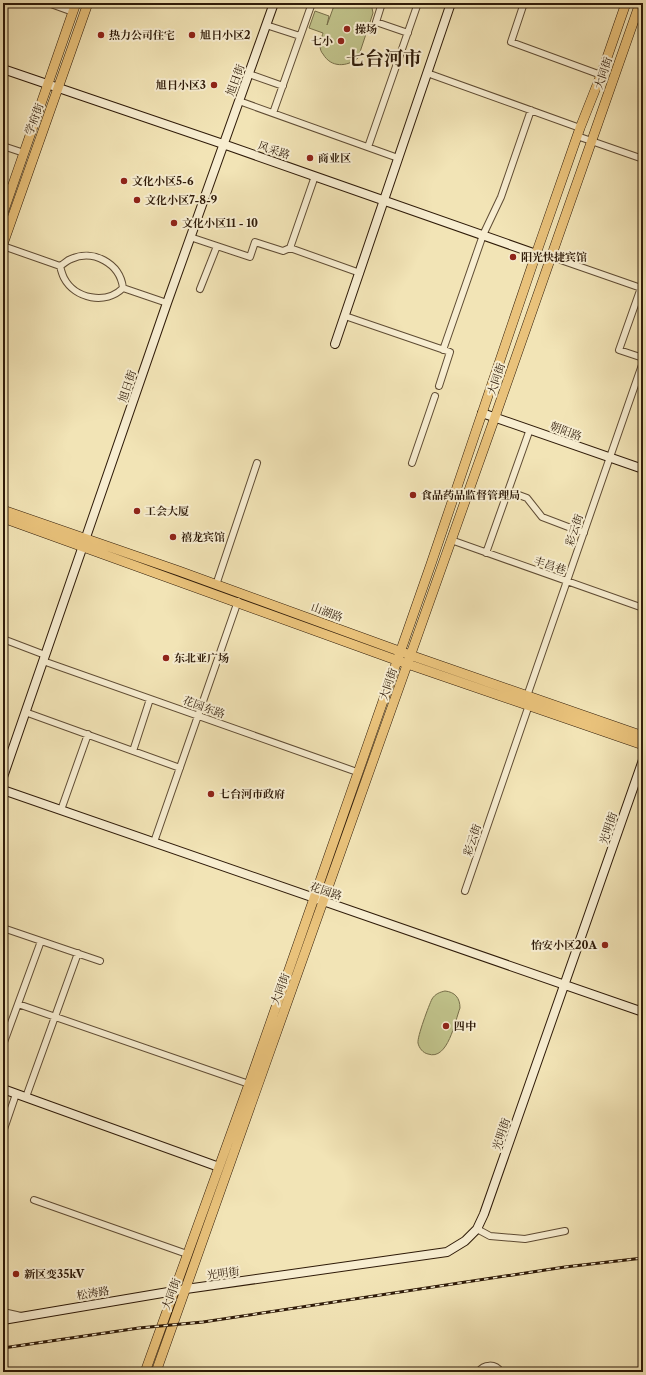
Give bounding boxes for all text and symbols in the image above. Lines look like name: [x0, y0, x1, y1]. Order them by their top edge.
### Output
place label: 操场: [355, 22, 377, 36]
marker: 操场: [342, 24, 352, 34]
place label: 热力公司住宅: [109, 28, 175, 42]
place label: 旭日小区2: [200, 28, 251, 42]
marker: 热力公司住宅: [96, 30, 106, 40]
marker: 旭日小区2: [187, 30, 197, 40]
place label: 七小: [311, 34, 333, 48]
marker: 七小: [336, 36, 346, 46]
district label: 七台河市: [346, 47, 422, 70]
street label: 大同街: [591, 55, 615, 91]
street label: 旭日街: [223, 62, 247, 98]
place label: 旭日小区3: [156, 78, 206, 92]
marker: 旭日小区3: [209, 80, 219, 90]
street label: 学府街: [22, 101, 46, 137]
street label: 风采路: [256, 138, 292, 162]
place label: 商业区: [318, 151, 351, 165]
marker: 商业区: [305, 153, 315, 163]
place label: 文化小区5-6: [132, 174, 194, 188]
marker: 文化小区5-6: [119, 176, 129, 186]
place label: 文化小区7-8-9: [145, 193, 218, 207]
marker: 文化小区7-8-9: [132, 195, 142, 205]
place label: 文化小区11 - 10: [182, 216, 258, 230]
marker: 文化小区11 - 10: [169, 218, 179, 228]
place label: 阳光快捷宾馆: [521, 250, 587, 264]
marker: 阳光快捷宾馆: [508, 252, 518, 262]
street label: 大同街: [484, 361, 508, 397]
street label: 旭日街: [115, 368, 139, 404]
street label: 朝阳路: [548, 419, 584, 443]
place label: 食品药品监督管理局: [421, 488, 520, 502]
marker: 食品药品监督管理局: [408, 490, 418, 500]
place label: 工会大厦: [145, 504, 189, 518]
marker: 工会大厦: [132, 506, 142, 516]
street label: 彩云街: [562, 512, 586, 548]
place label: 禧龙宾馆: [181, 530, 225, 544]
marker: 禧龙宾馆: [168, 532, 178, 542]
street label: 丰昌巷: [532, 553, 568, 577]
street label: 山湖路: [309, 600, 345, 624]
place label: 东北亚广场: [174, 651, 229, 665]
marker: 东北亚广场: [161, 653, 171, 663]
street label: 大同街: [376, 666, 400, 702]
street label: 花园东路: [181, 693, 227, 721]
place label: 七台河市政府: [219, 787, 285, 801]
marker: 七台河市政府: [206, 789, 216, 799]
street label: 光明街: [596, 810, 620, 846]
street label: 彩云街: [460, 822, 484, 858]
street label: 花园路: [308, 879, 344, 903]
place label: 怡安小区20A: [531, 938, 597, 952]
marker: 怡安小区20A: [600, 940, 610, 950]
street label: 大同街: [268, 971, 292, 1007]
place label: 四中: [454, 1019, 476, 1033]
marker: 四中: [441, 1021, 451, 1031]
street label: 光明街: [489, 1116, 513, 1152]
street label: 光明街: [206, 1264, 240, 1282]
place label: 新区变35kV: [24, 1267, 85, 1281]
marker: 新区变35kV: [11, 1269, 21, 1279]
street label: 大同街: [159, 1276, 183, 1312]
street label: 松涛路: [76, 1284, 110, 1302]

